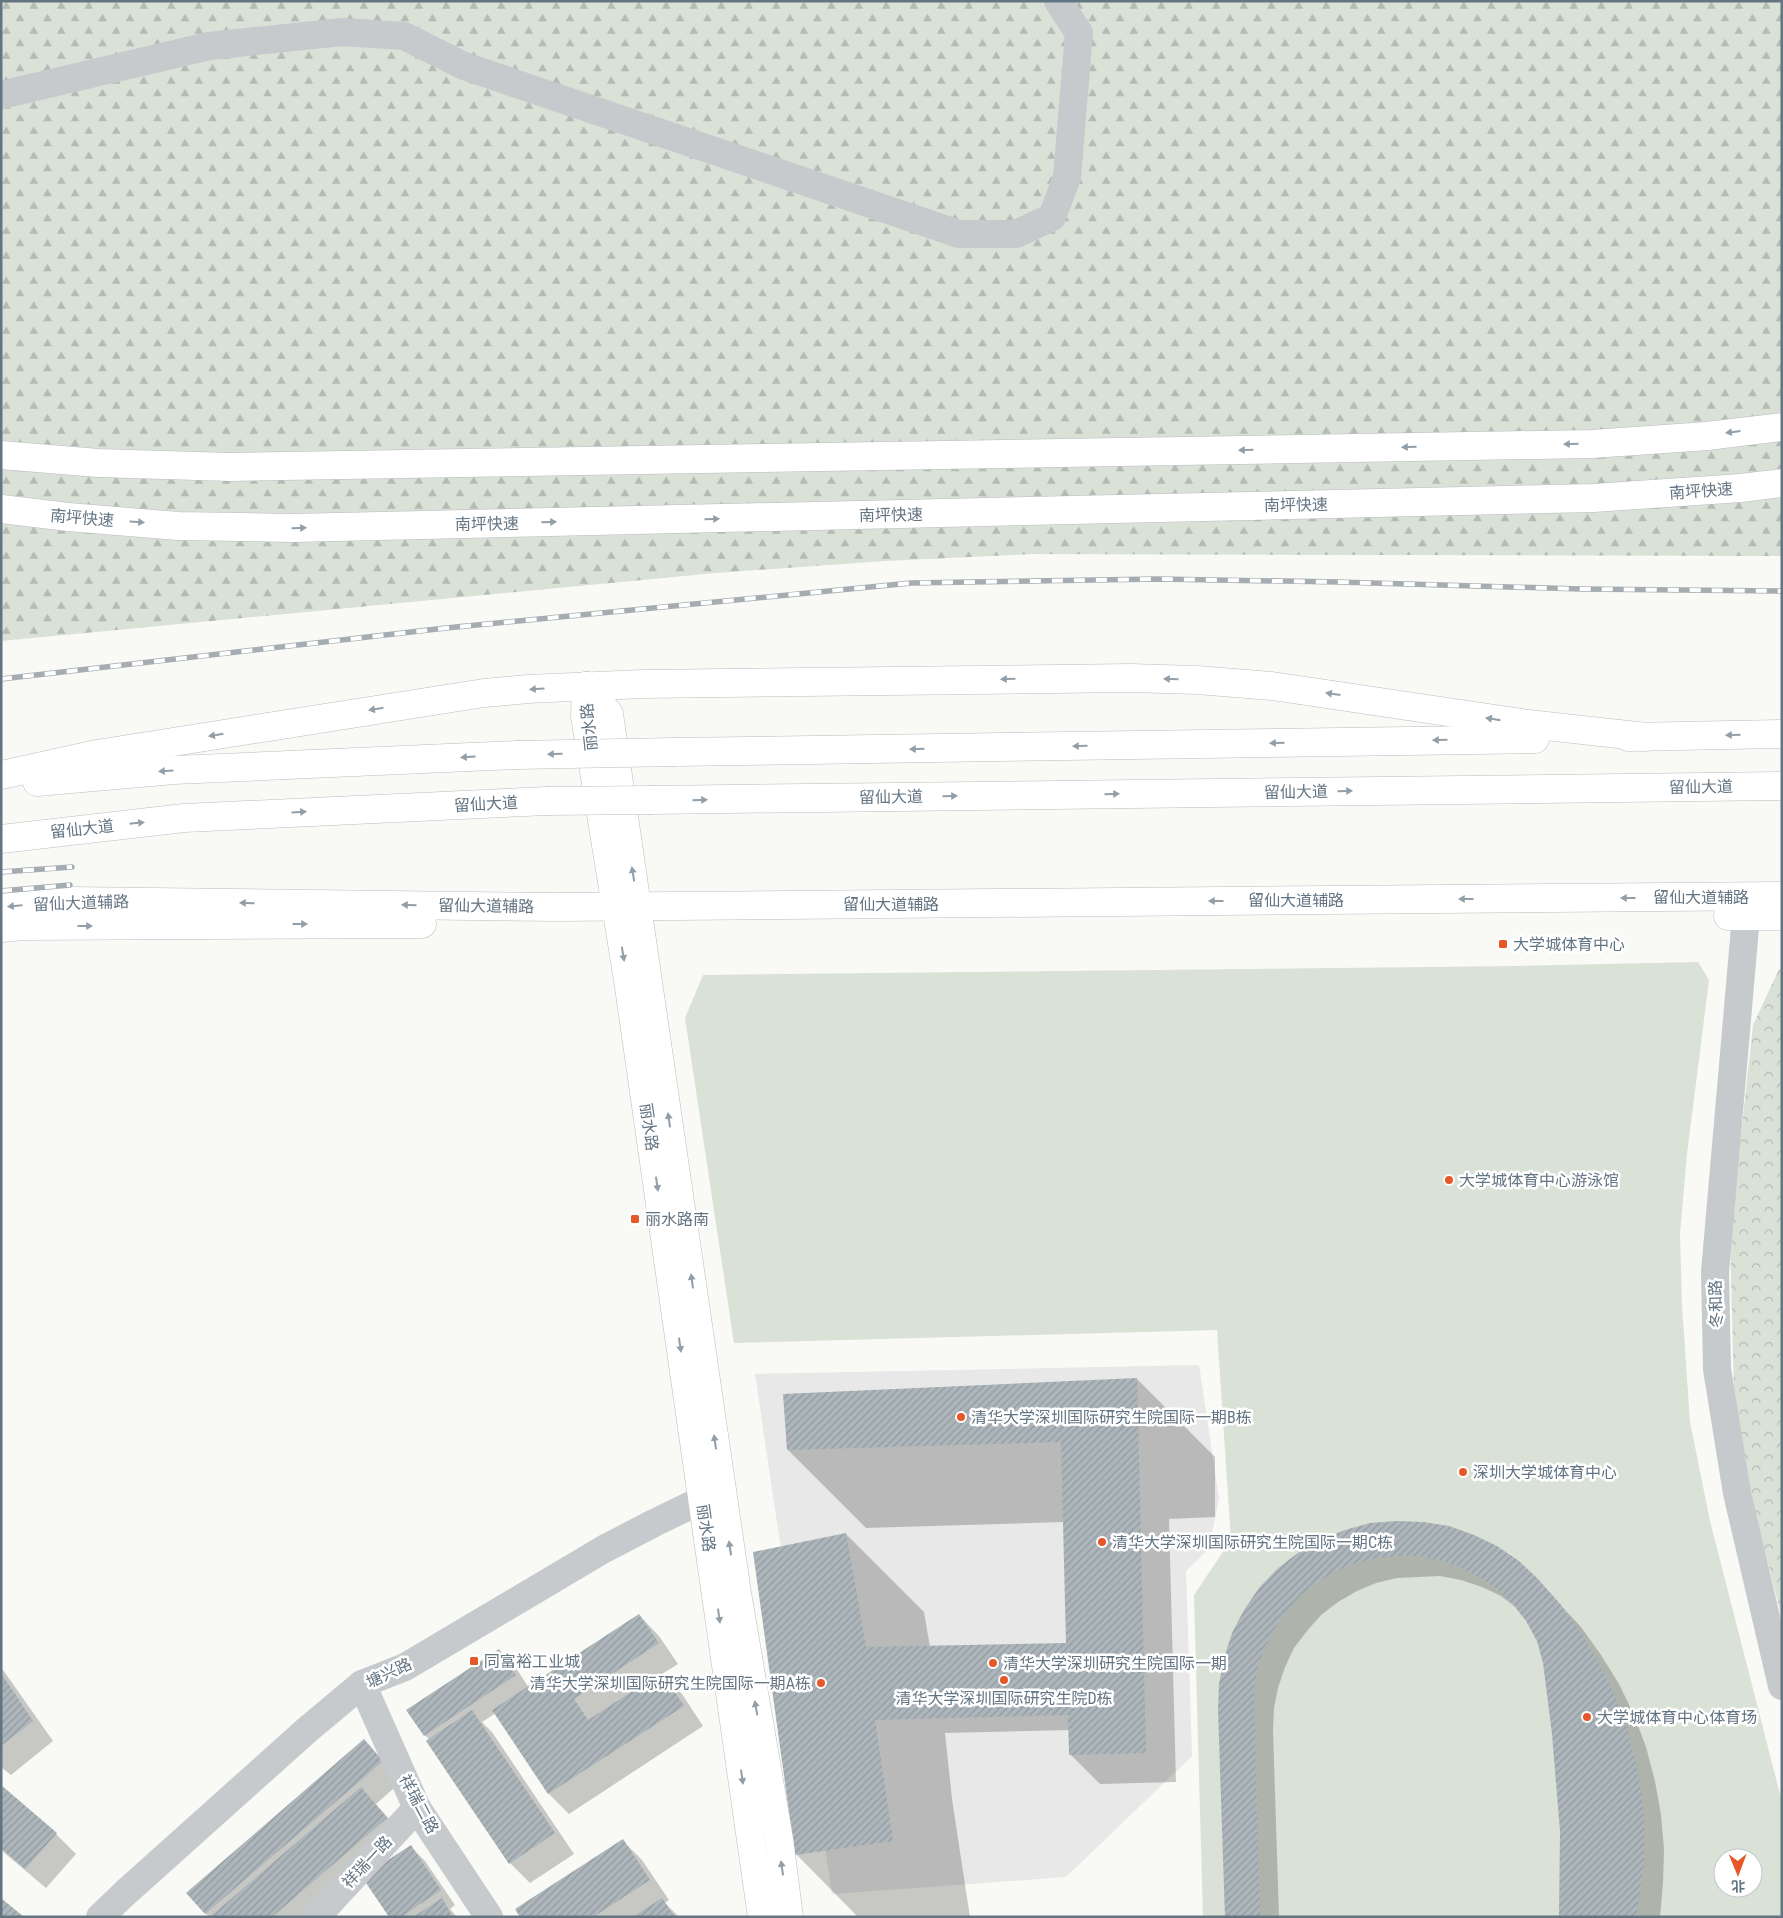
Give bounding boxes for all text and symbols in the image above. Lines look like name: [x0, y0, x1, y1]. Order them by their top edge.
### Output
one-way arrow: [1725, 429, 1741, 437]
one-way arrow: [1563, 440, 1579, 448]
one-way arrow: [1401, 443, 1417, 451]
one-way arrow: [1238, 446, 1254, 454]
street label: 南坪快速: [1668, 479, 1734, 503]
street label: 南坪快速: [1264, 495, 1328, 515]
street label: 南坪快速: [859, 505, 923, 525]
street label: 南坪快速: [49, 506, 115, 530]
street label: 南坪快速: [455, 514, 519, 534]
one-way arrow: [704, 514, 720, 522]
one-way arrow: [541, 518, 557, 526]
one-way arrow: [129, 519, 145, 527]
one-way arrow: [291, 524, 307, 532]
one-way arrow: [1000, 675, 1016, 683]
one-way arrow: [1163, 675, 1179, 683]
one-way arrow: [529, 685, 545, 693]
one-way arrow: [1324, 690, 1340, 698]
street label: 丽水路: [577, 702, 601, 752]
one-way arrow: [368, 705, 384, 713]
one-way arrow: [1485, 715, 1501, 723]
one-way arrow: [207, 731, 223, 739]
one-way arrow: [1725, 731, 1741, 739]
one-way arrow: [1431, 736, 1447, 744]
one-way arrow: [1269, 739, 1285, 747]
one-way arrow: [1071, 742, 1087, 750]
one-way arrow: [909, 745, 925, 753]
one-way arrow: [547, 750, 563, 758]
one-way arrow: [460, 753, 476, 761]
one-way arrow: [158, 767, 174, 775]
street label: 留仙大道: [1669, 777, 1733, 797]
street label: 留仙大道: [1264, 782, 1328, 802]
street label: 留仙大道: [859, 787, 923, 807]
one-way arrow: [1337, 787, 1353, 795]
one-way arrow: [1104, 790, 1120, 798]
one-way arrow: [942, 792, 958, 800]
street label: 留仙大道: [454, 793, 518, 815]
one-way arrow: [692, 795, 708, 803]
one-way arrow: [291, 808, 307, 816]
street label: 留仙大道: [49, 816, 115, 842]
one-way arrow: [129, 819, 145, 827]
one-way arrow: [628, 866, 636, 882]
street label: 留仙大道辅路: [1653, 888, 1749, 907]
street label: 留仙大道辅路: [1248, 891, 1344, 910]
street label: 留仙大道辅路: [33, 892, 129, 914]
one-way arrow: [1620, 894, 1636, 902]
street label: 留仙大道辅路: [843, 895, 939, 914]
one-way arrow: [1457, 895, 1473, 903]
street label: 留仙大道辅路: [438, 896, 534, 916]
one-way arrow: [1207, 897, 1223, 905]
one-way arrow: [239, 899, 255, 907]
one-way arrow: [401, 901, 417, 909]
one-way arrow: [6, 902, 22, 910]
one-way arrow: [292, 920, 308, 928]
one-way arrow: [77, 921, 93, 929]
place label: 大学城体育中心: [1513, 935, 1625, 954]
marker: 大学城体育中心: [1497, 938, 1509, 950]
one-way arrow: [620, 947, 628, 963]
street label: 丽水路: [636, 1102, 662, 1152]
one-way arrow: [665, 1112, 673, 1128]
place label: 大学城体育中心游泳馆: [1459, 1171, 1619, 1190]
marker: 大学城体育中心游泳馆: [1443, 1174, 1455, 1186]
one-way arrow: [653, 1177, 661, 1193]
place label: 丽水路南: [645, 1210, 709, 1229]
marker: 丽水路南: [629, 1213, 641, 1225]
one-way arrow: [688, 1273, 696, 1289]
street label: 冬和路: [1706, 1280, 1726, 1328]
one-way arrow: [676, 1337, 684, 1353]
place label: 清华大学深圳国际研究生院国际一期B栋: [971, 1408, 1252, 1427]
marker: 清华大学深圳国际研究生院国际一期B栋: [955, 1411, 967, 1423]
one-way arrow: [711, 1433, 719, 1449]
place label: 深圳大学城体育中心: [1473, 1463, 1617, 1482]
marker: 深圳大学城体育中心: [1457, 1466, 1469, 1478]
street label: 丽水路: [693, 1503, 719, 1553]
place label: 清华大学深圳国际研究生院国际一期C栋: [1112, 1533, 1393, 1552]
marker: 清华大学深圳国际研究生院国际一期C栋: [1096, 1536, 1108, 1548]
one-way arrow: [726, 1539, 734, 1555]
one-way arrow: [715, 1609, 723, 1625]
place label: 同富裕工业城: [484, 1652, 580, 1671]
street label: 塘兴路: [363, 1654, 415, 1692]
place label: 清华大学深圳研究生院国际一期: [1003, 1654, 1227, 1673]
marker: 同富裕工业城: [468, 1655, 480, 1667]
marker: 清华大学深圳研究生院国际一期: [987, 1657, 999, 1669]
place label: 清华大学深圳国际研究生院国际一期A栋: [530, 1674, 811, 1693]
marker: 清华大学深圳国际研究生院D栋: [998, 1674, 1010, 1686]
marker: 清华大学深圳国际研究生院国际一期A栋: [815, 1677, 827, 1689]
place label: 清华大学深圳国际研究生院D栋: [895, 1689, 1113, 1708]
one-way arrow: [752, 1700, 760, 1716]
place label: 大学城体育中心体育场: [1597, 1708, 1757, 1727]
marker: 大学城体育中心体育场: [1581, 1711, 1593, 1723]
one-way arrow: [738, 1770, 746, 1786]
street label: 祥瑞二路: [396, 1771, 442, 1837]
street label: 祥瑞一路: [338, 1832, 396, 1892]
north arrow: [1713, 1848, 1763, 1898]
one-way arrow: [778, 1860, 786, 1876]
text: 北: [1731, 1878, 1745, 1894]

